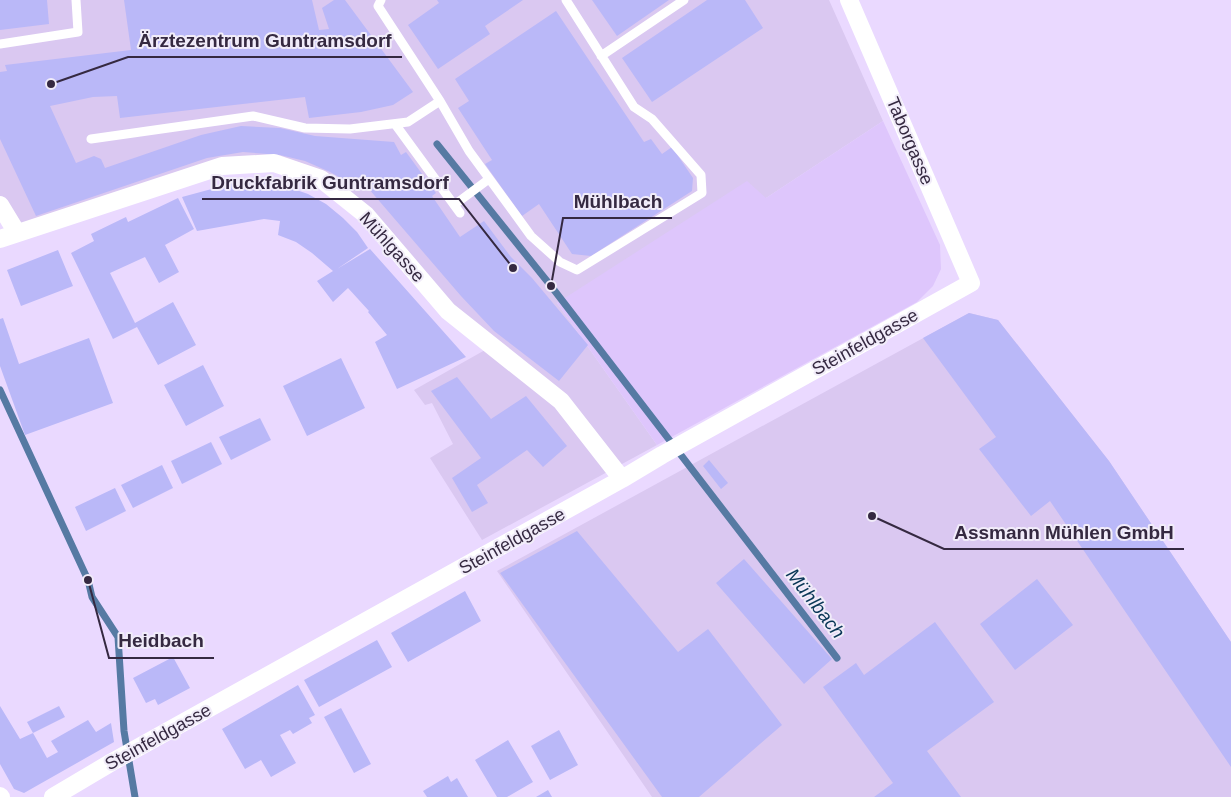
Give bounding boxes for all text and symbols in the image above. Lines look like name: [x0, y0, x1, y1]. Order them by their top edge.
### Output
callout: Ärztezentrum Guntramsdorf: [128, 23, 402, 57]
text: Ärztezentrum Guntramsdorf: [138, 30, 392, 51]
street label: Taborgasse: [883, 94, 937, 188]
callout: Druckfabrik Guntramsdorf: [202, 165, 459, 199]
text: Druckfabrik Guntramsdorf: [211, 172, 449, 193]
callout: Mühlbach: [563, 184, 672, 218]
text: Mühlbach: [574, 191, 662, 212]
street label: Mühlgasse: [355, 208, 429, 286]
street label: Steinfeldgasse: [809, 305, 921, 379]
street label: Steinfeldgasse: [456, 504, 568, 578]
callout: Assmann Mühlen GmbH: [944, 515, 1184, 549]
text: Assmann Mühlen GmbH: [954, 522, 1174, 543]
water label: Mühlbach: [782, 564, 849, 642]
callout: Heidbach: [109, 624, 214, 658]
text: Heidbach: [118, 630, 204, 651]
street label: Steinfeldgasse: [102, 700, 214, 774]

